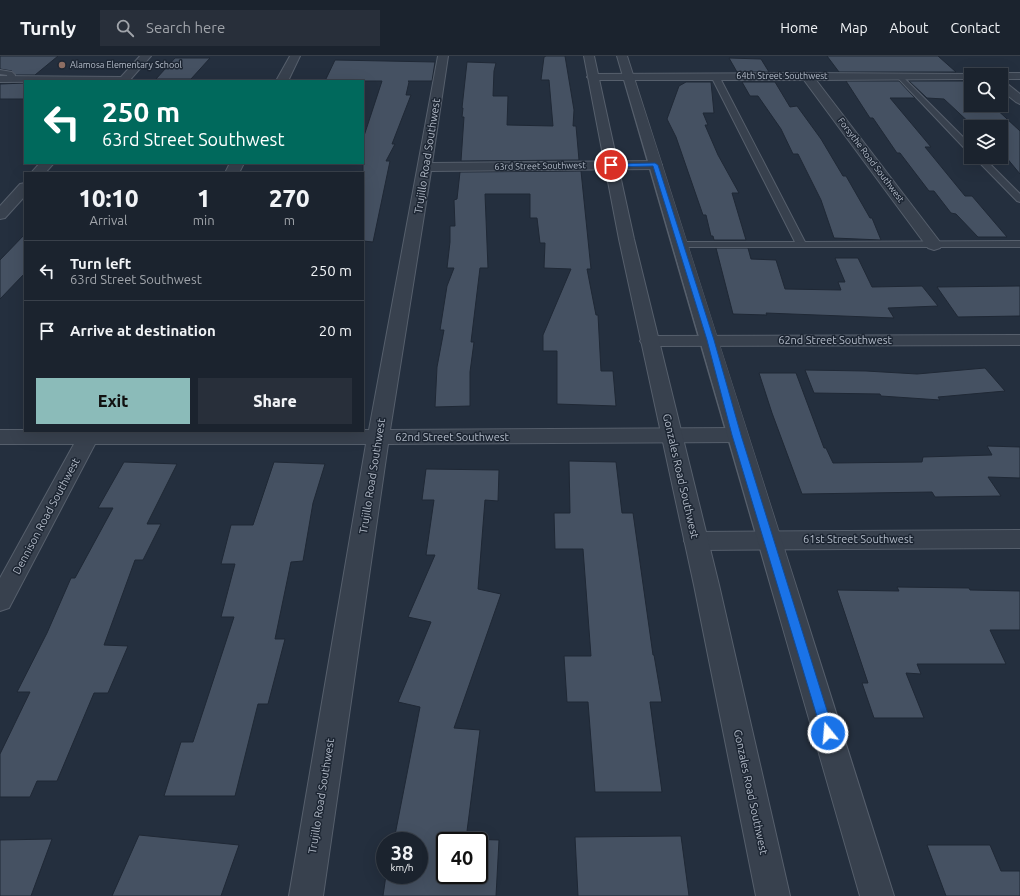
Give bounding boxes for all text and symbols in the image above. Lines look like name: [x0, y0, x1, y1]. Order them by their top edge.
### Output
search box: [100, 10, 380, 46]
text: Turnly: [20, 17, 76, 39]
icon: search: [114, 17, 136, 39]
text: Search here: [146, 19, 225, 36]
text: Home: [780, 20, 818, 36]
text: Map: [840, 20, 868, 36]
text: About: [890, 20, 929, 36]
text: Contact: [951, 20, 1000, 36]
marker: Alamosa Elementary School: [57, 60, 67, 70]
place label: Alamosa Elementary School: [70, 60, 182, 70]
map controls: [964, 68, 1008, 164]
button: search: [964, 68, 1008, 112]
street label: 64th Street Southwest: [736, 71, 828, 81]
icon: left: [36, 96, 88, 148]
text: 250 m: [102, 96, 180, 127]
street label: Trujillo Road Southwest: [412, 97, 442, 215]
street label: Forsythe Road Southwest: [836, 116, 906, 205]
button: layers: [964, 120, 1008, 164]
text: 63rd Street Southwest: [102, 129, 284, 149]
pin: [594, 148, 628, 182]
icon: arrive: [600, 154, 622, 176]
street label: 63rd Street Southwest: [494, 160, 586, 172]
text: 10:10: [78, 185, 138, 212]
text: 1: [197, 185, 210, 212]
text: 270: [269, 185, 310, 212]
text: Arrival: [89, 213, 127, 227]
text: min: [193, 213, 215, 227]
text: m: [284, 213, 295, 227]
text: Turn left: [70, 255, 131, 272]
icon: left: [36, 260, 58, 282]
text: 250 m: [310, 262, 352, 279]
text: 63rd Street Southwest: [70, 272, 202, 286]
icon: arrive: [36, 320, 58, 342]
text: Arrive at destination: [70, 322, 216, 339]
text: 20 m: [319, 322, 352, 339]
street label: 62nd Street Southwest: [778, 334, 892, 346]
button: Exit: [36, 378, 190, 424]
button: Share: [198, 378, 352, 424]
street label: Gonzales Road Southwest: [661, 412, 701, 540]
street label: Trujillo Road Southwest: [357, 417, 387, 535]
street label: 62nd Street Southwest: [395, 431, 509, 443]
street label: Dennison Road Southwest: [10, 455, 82, 576]
street label: 61st Street Southwest: [803, 533, 914, 545]
position arrow: [807, 712, 849, 754]
street label: Gonzales Road Southwest: [732, 728, 770, 856]
street label: Trujillo Road Southwest: [306, 737, 336, 855]
speed limit sign: 40: [436, 832, 488, 884]
text: 38: [391, 841, 413, 864]
text: km/h: [390, 862, 414, 873]

